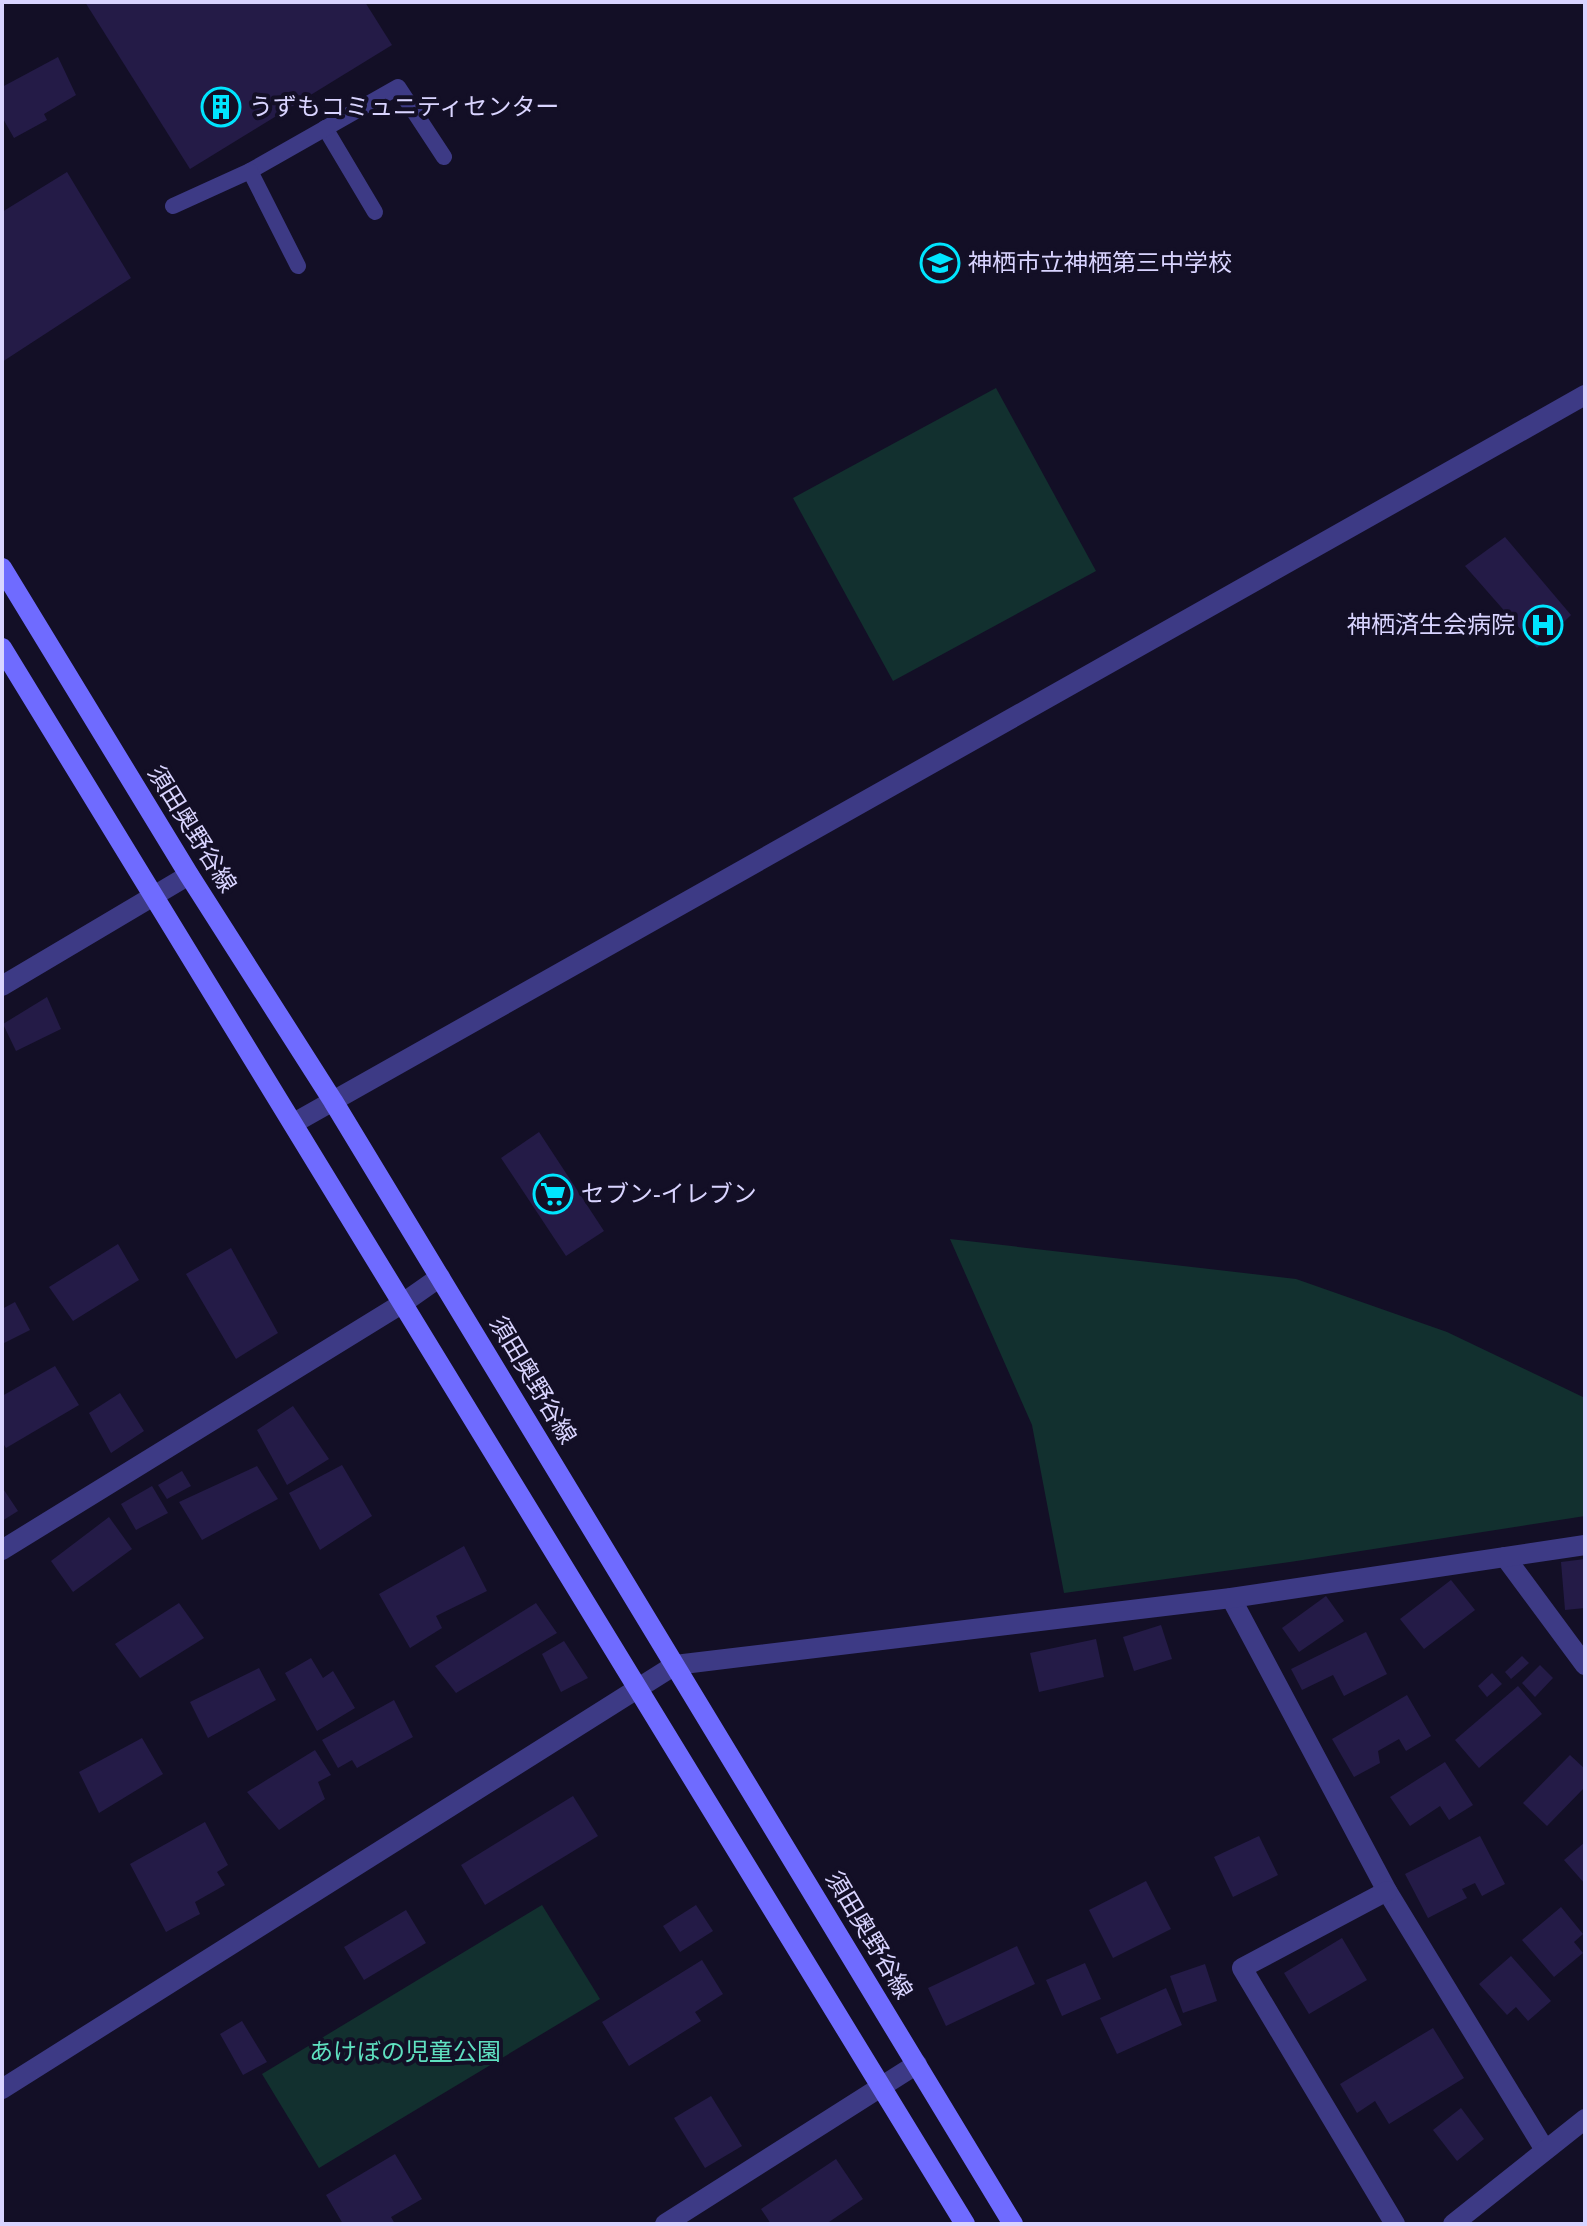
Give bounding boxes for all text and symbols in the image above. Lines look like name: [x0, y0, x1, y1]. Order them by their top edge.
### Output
building icon: うずもコミュニティセンター: [200, 86, 242, 128]
place label: うずもコミュニティセンター: [249, 89, 560, 122]
school or university icon: 神栖市立神栖第三中学校: [919, 242, 961, 284]
place label: 神栖市立神栖第三中学校: [968, 245, 1232, 278]
hospital icon: 神栖済生会病院: [1522, 604, 1564, 646]
place label: 神栖済生会病院: [1347, 607, 1515, 640]
street label: 須田奥野谷線: [141, 758, 245, 898]
supermarket icon: セブン-イレブン: [532, 1173, 574, 1215]
place label: セブン-イレブン: [581, 1176, 757, 1209]
street label: 須田奥野谷線: [483, 1309, 586, 1449]
street label: 須田奥野谷線: [819, 1864, 922, 2004]
park label: あけぼの児童公園: [309, 2034, 501, 2067]

